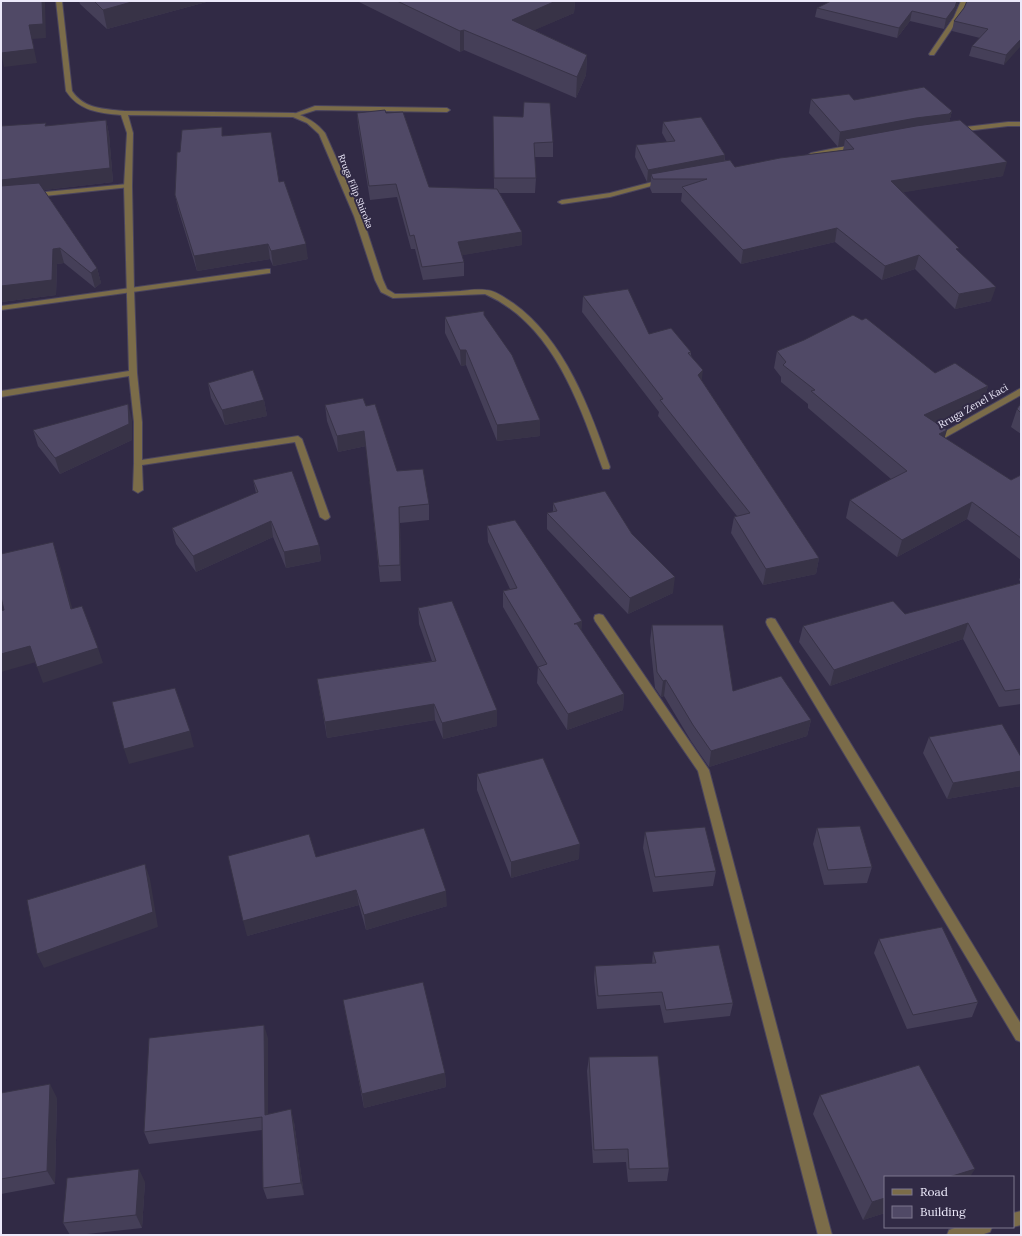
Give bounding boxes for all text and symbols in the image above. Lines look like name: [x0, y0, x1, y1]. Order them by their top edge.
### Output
street label: Rruga Filip Shiroka: [336, 152, 376, 230]
street label: Rruga Zenel Kaci: [936, 381, 1010, 431]
legend: [884, 1176, 1014, 1228]
text: Road: [920, 1184, 948, 1199]
text: Building: [920, 1204, 966, 1219]

